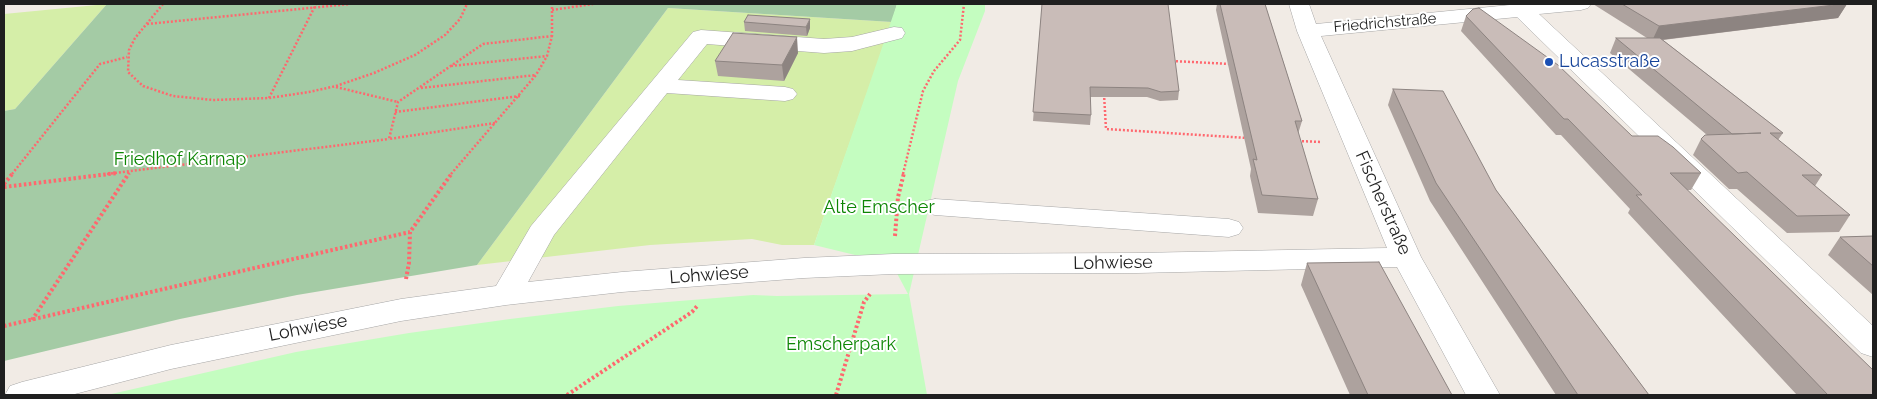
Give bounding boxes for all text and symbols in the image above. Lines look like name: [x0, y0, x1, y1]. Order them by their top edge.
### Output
street label: Friedrichstraße: [1333, 10, 1437, 36]
place label: Lucasstraße: [1559, 51, 1660, 73]
marker: Lucasstraße: [1543, 56, 1555, 68]
street label: Fischerstraße: [1350, 148, 1416, 258]
park label: Friedhof Karnap: [114, 149, 246, 171]
park label: Alte Emscher: [823, 197, 935, 219]
street label: Lohwiese: [1073, 252, 1153, 274]
street label: Lohwiese: [669, 261, 749, 289]
street label: Lohwiese: [267, 310, 349, 346]
park label: Emscherpark: [786, 334, 896, 356]

